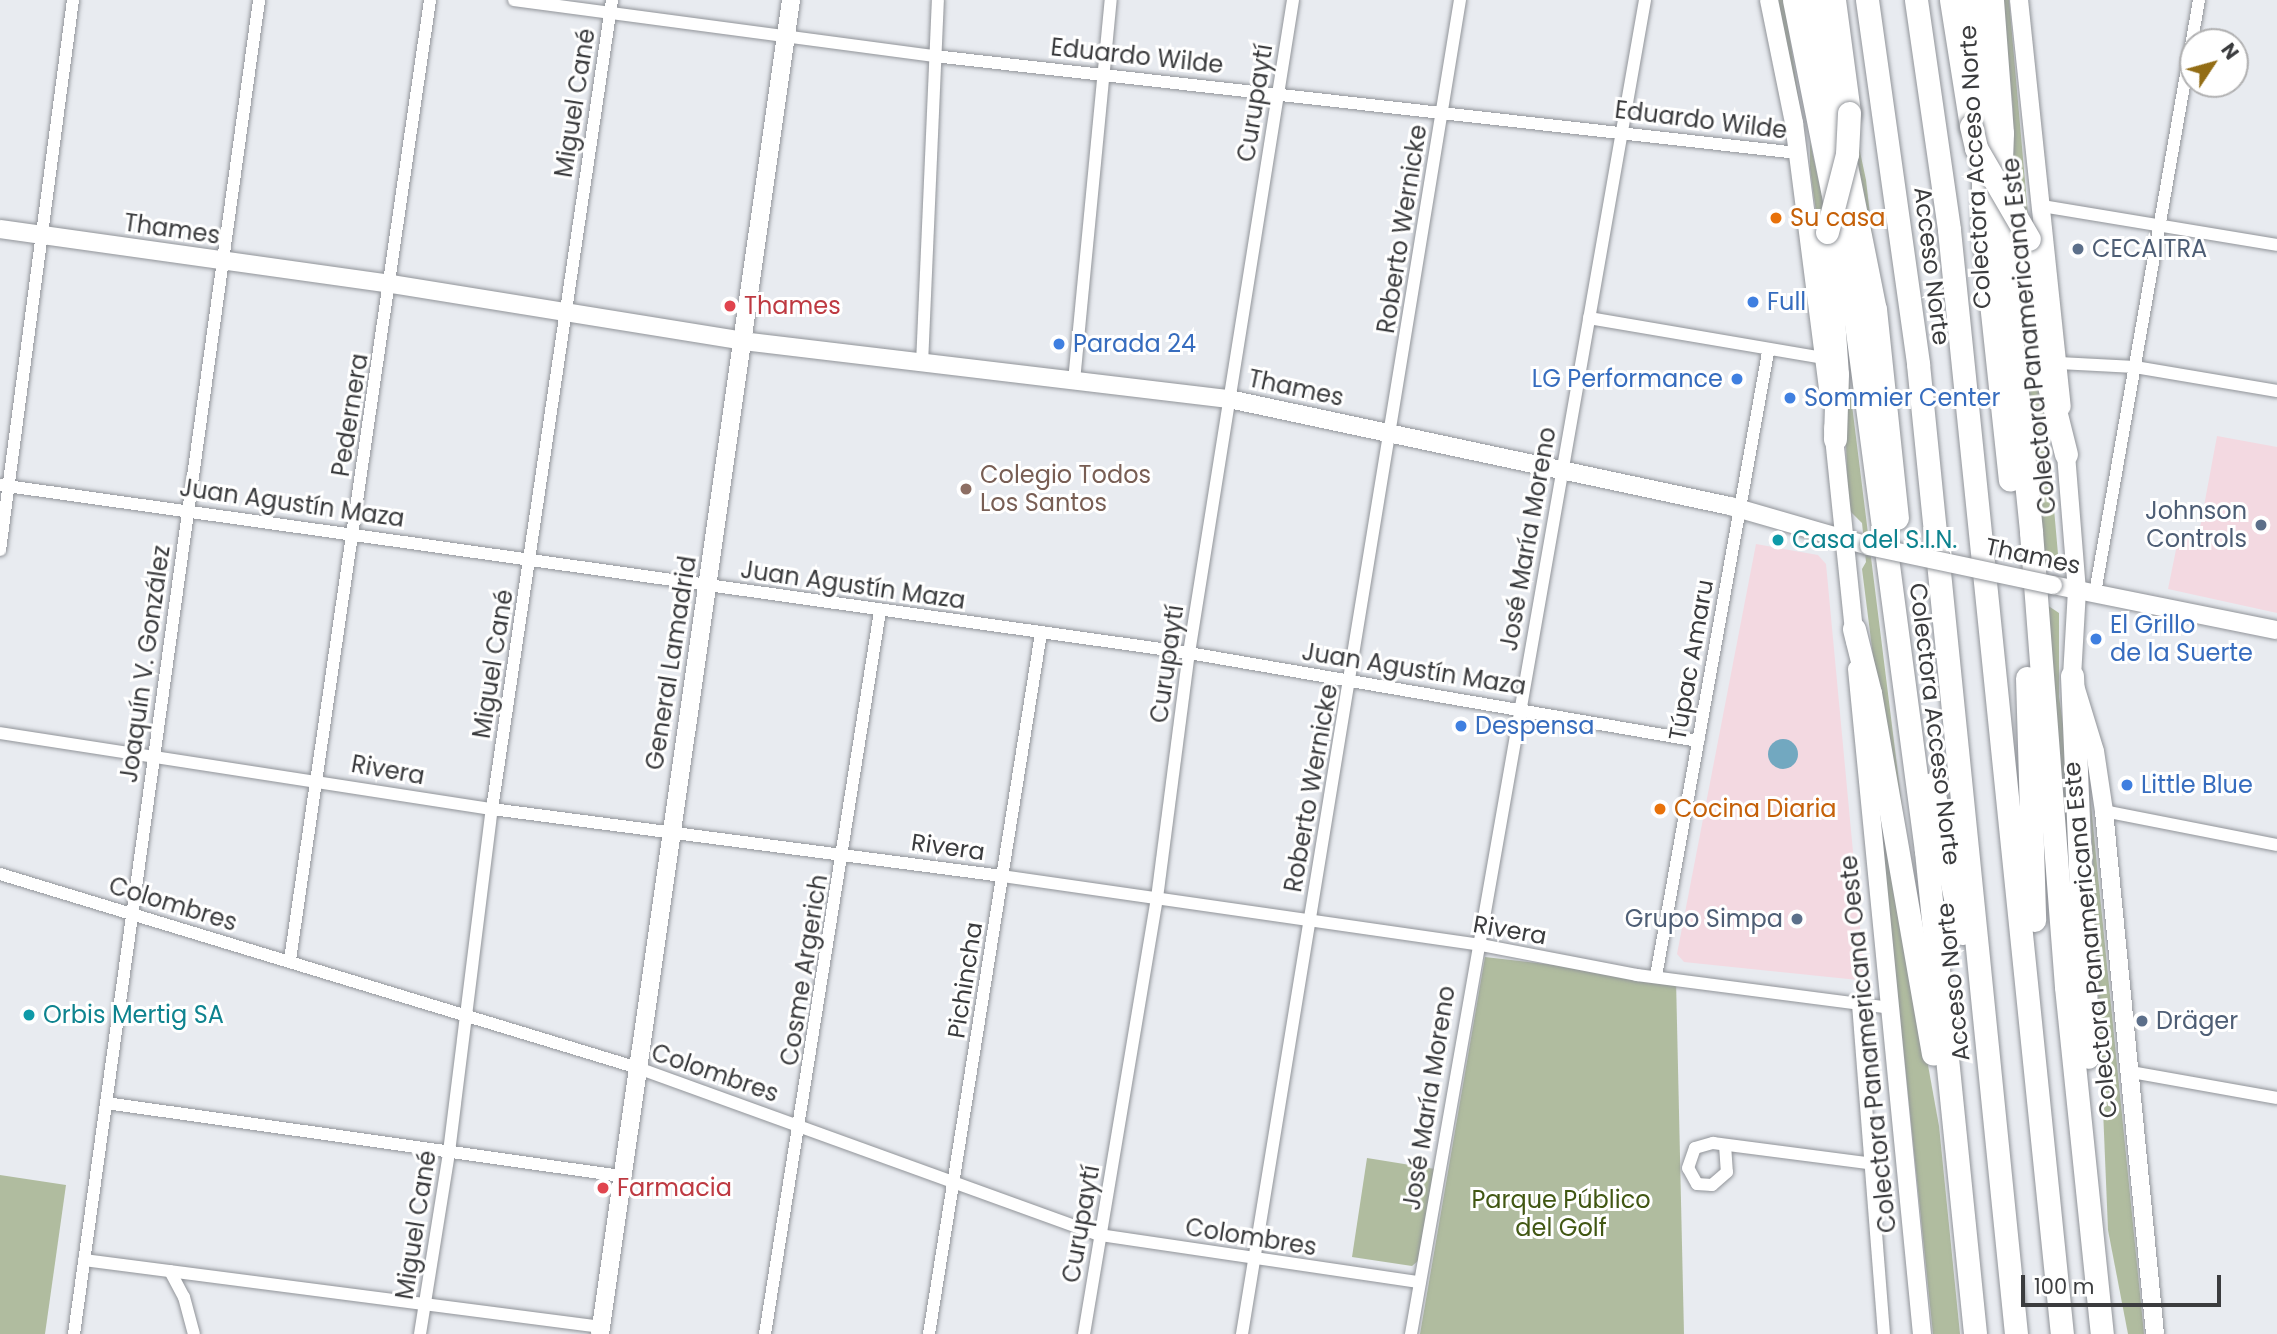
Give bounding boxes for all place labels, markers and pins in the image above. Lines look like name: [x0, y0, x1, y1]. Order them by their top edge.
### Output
place label: Su casa: [1790, 204, 1885, 232]
marker: Su casa: [1768, 210, 1784, 226]
place label: CECAITRA: [2092, 235, 2207, 263]
marker: CECAITRA: [2070, 241, 2086, 257]
place label: Full: [1767, 288, 1806, 316]
place label: Thames: [744, 292, 841, 320]
marker: Full: [1745, 294, 1761, 310]
marker: Thames: [722, 298, 738, 314]
place label: Parada 24: [1073, 330, 1196, 358]
marker: Parada 24: [1051, 336, 1067, 352]
place label: LG Performance: [1532, 365, 1723, 393]
marker: LG Performance: [1729, 371, 1745, 387]
place label: Sommier Center: [1804, 384, 2000, 412]
marker: Sommier Center: [1782, 390, 1798, 406]
place label: Colegio Todos Los Santos: [980, 461, 1151, 517]
marker: Colegio Todos Los Santos: [958, 481, 974, 497]
place label: Johnson Controls: [2145, 497, 2247, 553]
marker: Johnson Controls: [2253, 517, 2269, 533]
place label: Casa del S.I.N.: [1792, 526, 1957, 554]
marker: Casa del S.I.N.: [1770, 532, 1786, 548]
place label: El Grillo de la Suerte: [2110, 611, 2253, 667]
marker: El Grillo de la Suerte: [2088, 631, 2104, 647]
place label: Despensa: [1475, 712, 1595, 740]
marker: Despensa: [1453, 718, 1469, 734]
place label: Little Blue: [2141, 771, 2253, 799]
marker: Little Blue: [2119, 777, 2135, 793]
place label: Cocina Diaria: [1674, 795, 1837, 823]
marker: Cocina Diaria: [1652, 801, 1668, 817]
place label: Grupo Simpa: [1625, 905, 1783, 933]
marker: Grupo Simpa: [1789, 911, 1805, 927]
place label: Orbis Mertig SA: [43, 1001, 224, 1029]
marker: Orbis Mertig SA: [21, 1007, 37, 1023]
place label: Dräger: [2156, 1007, 2238, 1035]
marker: Dräger: [2134, 1013, 2150, 1029]
place label: Farmacia: [617, 1174, 732, 1202]
marker: Farmacia: [595, 1180, 611, 1196]

